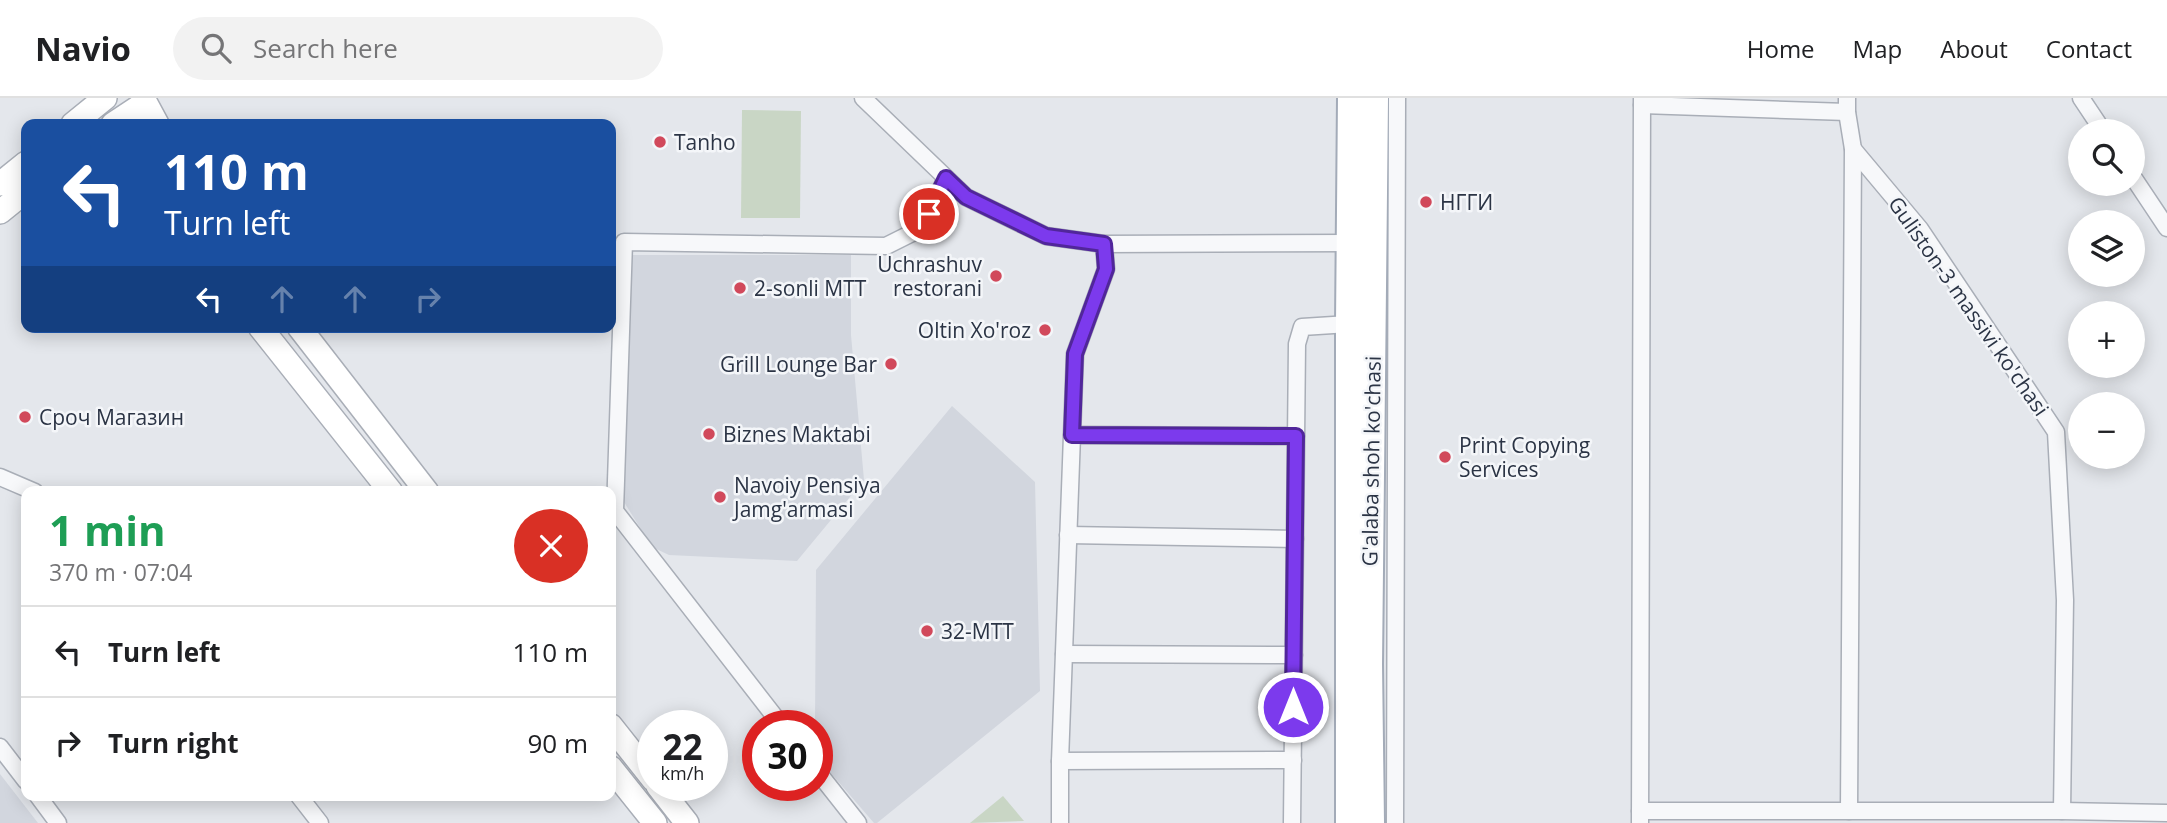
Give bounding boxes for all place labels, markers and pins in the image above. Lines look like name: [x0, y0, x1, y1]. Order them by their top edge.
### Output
place label: Tanho: [674, 128, 736, 156]
marker: Tanho: [652, 134, 668, 150]
pin: [899, 184, 959, 244]
place label: НГГИ: [1440, 188, 1493, 216]
marker: НГГИ: [1418, 194, 1434, 210]
place label: Uchrashuv restorani: [877, 250, 982, 302]
marker: Uchrashuv restorani: [988, 268, 1004, 284]
place label: 2-sonli MTT: [754, 274, 867, 302]
marker: 2-sonli MTT: [732, 280, 748, 296]
place label: Oltin Xo'roz: [918, 316, 1031, 344]
marker: Oltin Xo'roz: [1037, 322, 1053, 338]
place label: Grill Lounge Bar: [720, 350, 877, 378]
marker: Grill Lounge Bar: [883, 356, 899, 372]
place label: Сроч Магазин: [39, 403, 184, 431]
marker: Сроч Магазин: [17, 409, 33, 425]
place label: Biznes Maktabi: [723, 420, 871, 448]
marker: Biznes Maktabi: [701, 426, 717, 442]
place label: Print Copying Services: [1459, 431, 1590, 483]
marker: Print Copying Services: [1437, 449, 1453, 465]
place label: Navoiy Pensiya Jamg'armasi: [732, 471, 881, 523]
marker: Navoiy Pensiya Jamg'armasi: [712, 489, 728, 505]
place label: 32-MTT: [941, 617, 1014, 645]
marker: 32-MTT: [919, 623, 935, 639]

